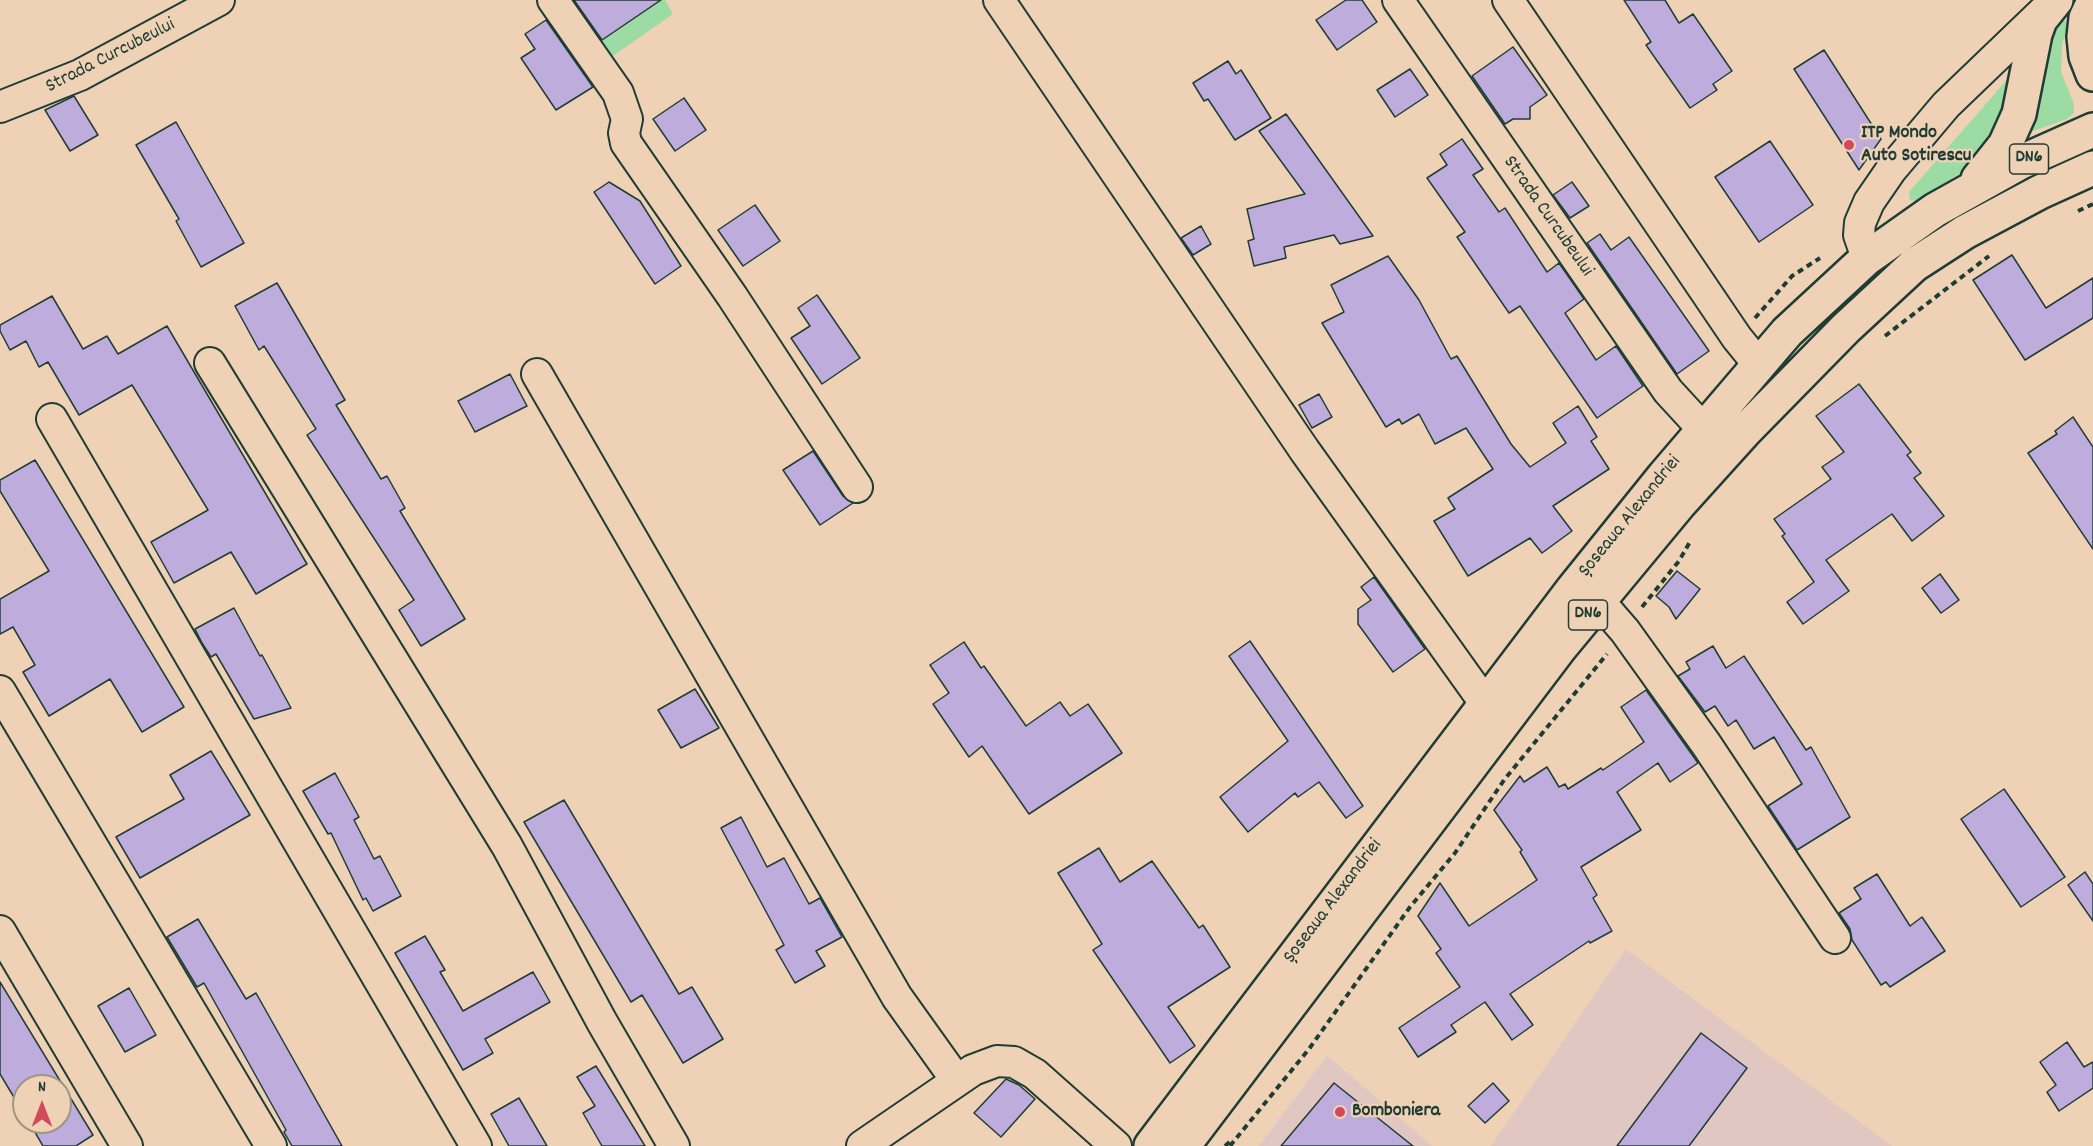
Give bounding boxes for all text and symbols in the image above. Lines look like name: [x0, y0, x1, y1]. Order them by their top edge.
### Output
street label: Strada Curcubeului: [42, 14, 180, 100]
place label: ITP Mondo Auto Sotirescu: [1861, 122, 1971, 169]
marker: ITP Mondo Auto Sotirescu: [1842, 138, 1856, 152]
road number: DN6: [2010, 144, 2048, 174]
street label: Strada Curcubeului: [1496, 152, 1598, 282]
street label: Șoseaua Alexandriei: [1575, 451, 1687, 583]
road number: DN6: [1568, 600, 1608, 630]
street label: Șoseaua Alexandriei: [1279, 835, 1389, 969]
north arrow: [12, 1074, 72, 1134]
text: N: [38, 1076, 46, 1099]
place label: Bomboniera: [1352, 1100, 1440, 1124]
marker: Bomboniera: [1333, 1105, 1347, 1119]

